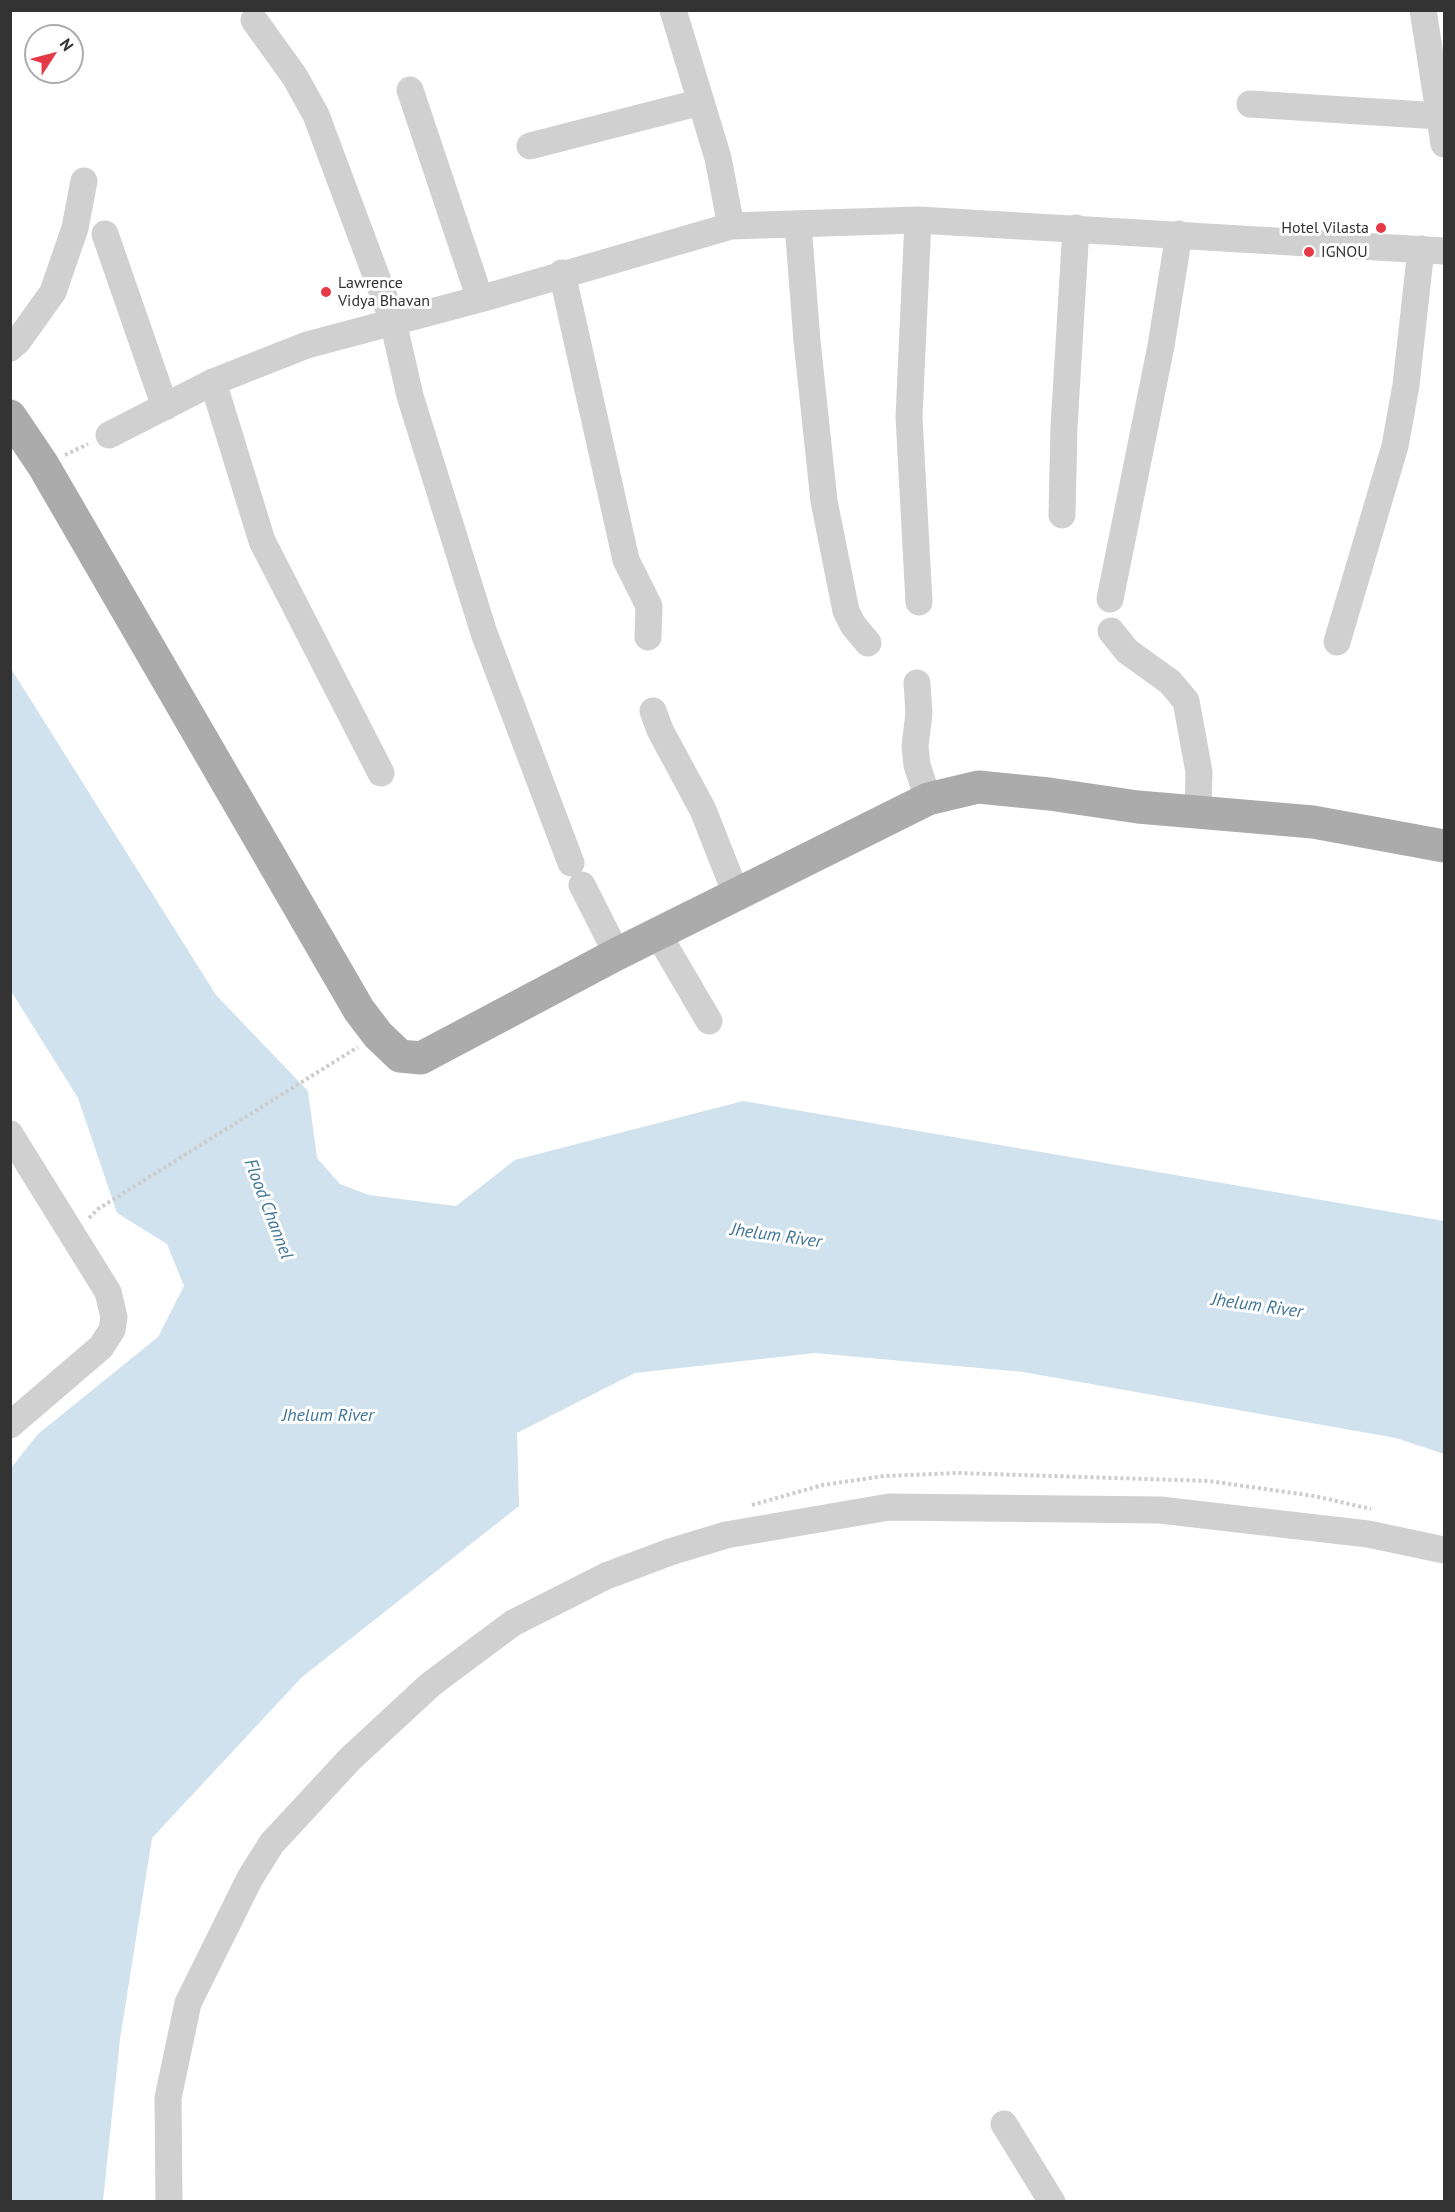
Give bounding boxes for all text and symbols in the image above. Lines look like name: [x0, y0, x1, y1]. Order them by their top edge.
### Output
north arrow: [24, 24, 84, 84]
text: N: [56, 34, 78, 55]
place label: Hotel Vilasta: [1281, 218, 1369, 238]
marker: Hotel Vilasta: [1374, 221, 1388, 235]
place label: IGNOU: [1321, 242, 1368, 262]
marker: IGNOU: [1302, 245, 1316, 259]
place label: Lawrence Vidya Bhavan: [338, 273, 430, 311]
marker: Lawrence Vidya Bhavan: [319, 285, 333, 299]
water label: Flood Channel: [239, 1156, 297, 1262]
water label: Jhelum River: [729, 1219, 823, 1253]
water label: Jhelum River: [1210, 1289, 1304, 1323]
water label: Jhelum River: [282, 1405, 374, 1427]

